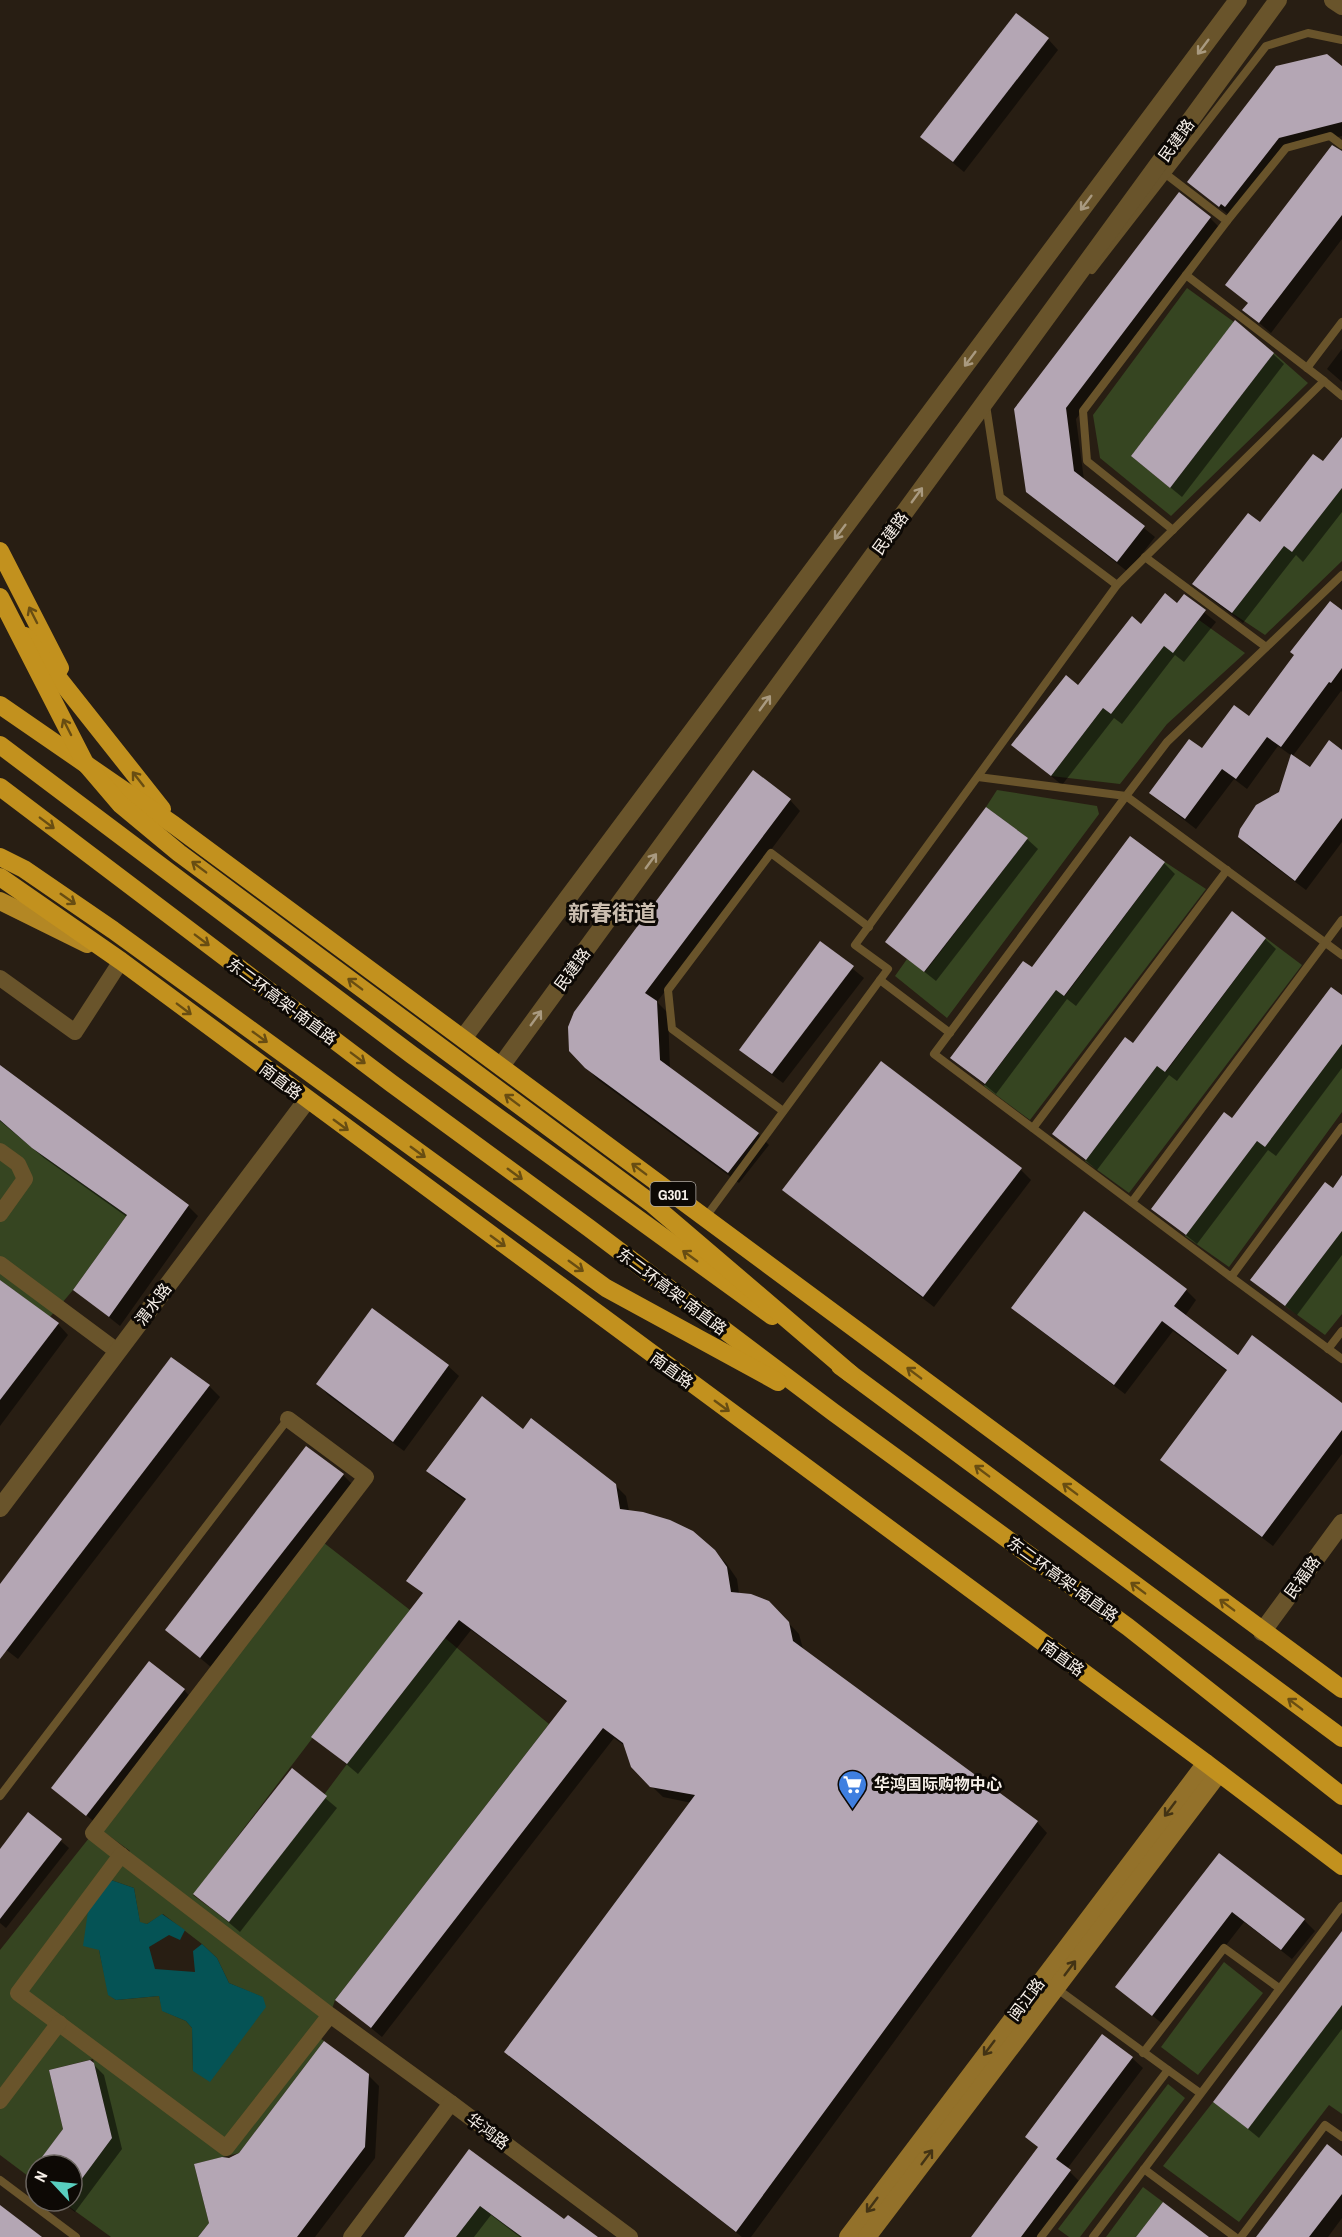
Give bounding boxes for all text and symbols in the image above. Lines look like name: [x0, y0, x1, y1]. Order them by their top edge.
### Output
one-way arrow: [1197, 38, 1209, 54]
street label: 民建路: [1153, 114, 1199, 166]
one-way arrow: [1080, 195, 1093, 211]
one-way arrow: [963, 351, 976, 367]
one-way arrow: [911, 487, 924, 503]
street label: 民建路: [867, 507, 913, 559]
one-way arrow: [834, 524, 847, 540]
one-way arrow: [27, 607, 38, 625]
one-way arrow: [759, 696, 772, 712]
one-way arrow: [61, 719, 73, 736]
one-way arrow: [131, 771, 144, 787]
one-way arrow: [38, 816, 54, 829]
one-way arrow: [644, 853, 657, 869]
one-way arrow: [191, 861, 207, 874]
one-way arrow: [59, 893, 76, 905]
district label: 新春街道: [568, 898, 656, 928]
one-way arrow: [194, 934, 210, 947]
street label: 民建路: [549, 943, 595, 995]
street label: 东二环高架-南直路: [223, 952, 341, 1050]
one-way arrow: [348, 977, 364, 990]
one-way arrow: [176, 1002, 192, 1015]
one-way arrow: [530, 1011, 542, 1027]
one-way arrow: [252, 1031, 268, 1043]
one-way arrow: [349, 1052, 365, 1065]
street label: 南直路: [255, 1058, 307, 1104]
one-way arrow: [504, 1093, 520, 1106]
one-way arrow: [332, 1119, 348, 1131]
one-way arrow: [410, 1145, 426, 1158]
one-way arrow: [631, 1163, 647, 1175]
one-way arrow: [506, 1168, 522, 1180]
road number: G301: [650, 1182, 696, 1206]
one-way arrow: [489, 1235, 505, 1247]
street label: 东二环高架-南直路: [613, 1242, 731, 1340]
one-way arrow: [682, 1249, 698, 1262]
one-way arrow: [567, 1260, 583, 1272]
street label: 渭水路: [130, 1278, 176, 1330]
street label: 南直路: [646, 1347, 698, 1393]
one-way arrow: [906, 1366, 922, 1379]
one-way arrow: [714, 1400, 730, 1413]
one-way arrow: [974, 1465, 990, 1477]
one-way arrow: [1063, 1483, 1079, 1495]
street label: 东二环高架-南直路: [1003, 1531, 1123, 1627]
street label: 民福路: [1279, 1551, 1325, 1603]
one-way arrow: [1131, 1581, 1147, 1594]
one-way arrow: [1219, 1599, 1235, 1611]
street label: 南直路: [1037, 1635, 1089, 1681]
one-way arrow: [1287, 1697, 1303, 1710]
supermarket icon: 华鸿国际购物中心: [837, 1768, 869, 1810]
place label: 华鸿国际购物中心: [874, 1773, 1002, 1795]
one-way arrow: [1164, 1801, 1176, 1817]
one-way arrow: [1064, 1960, 1077, 1976]
street label: 闽江路: [1003, 1973, 1049, 2025]
one-way arrow: [983, 2040, 995, 2056]
street label: 华鸿路: [462, 2108, 514, 2154]
one-way arrow: [921, 2149, 934, 2165]
north arrow: [24, 2153, 84, 2213]
text: N: [29, 2167, 52, 2186]
one-way arrow: [866, 2196, 878, 2212]

